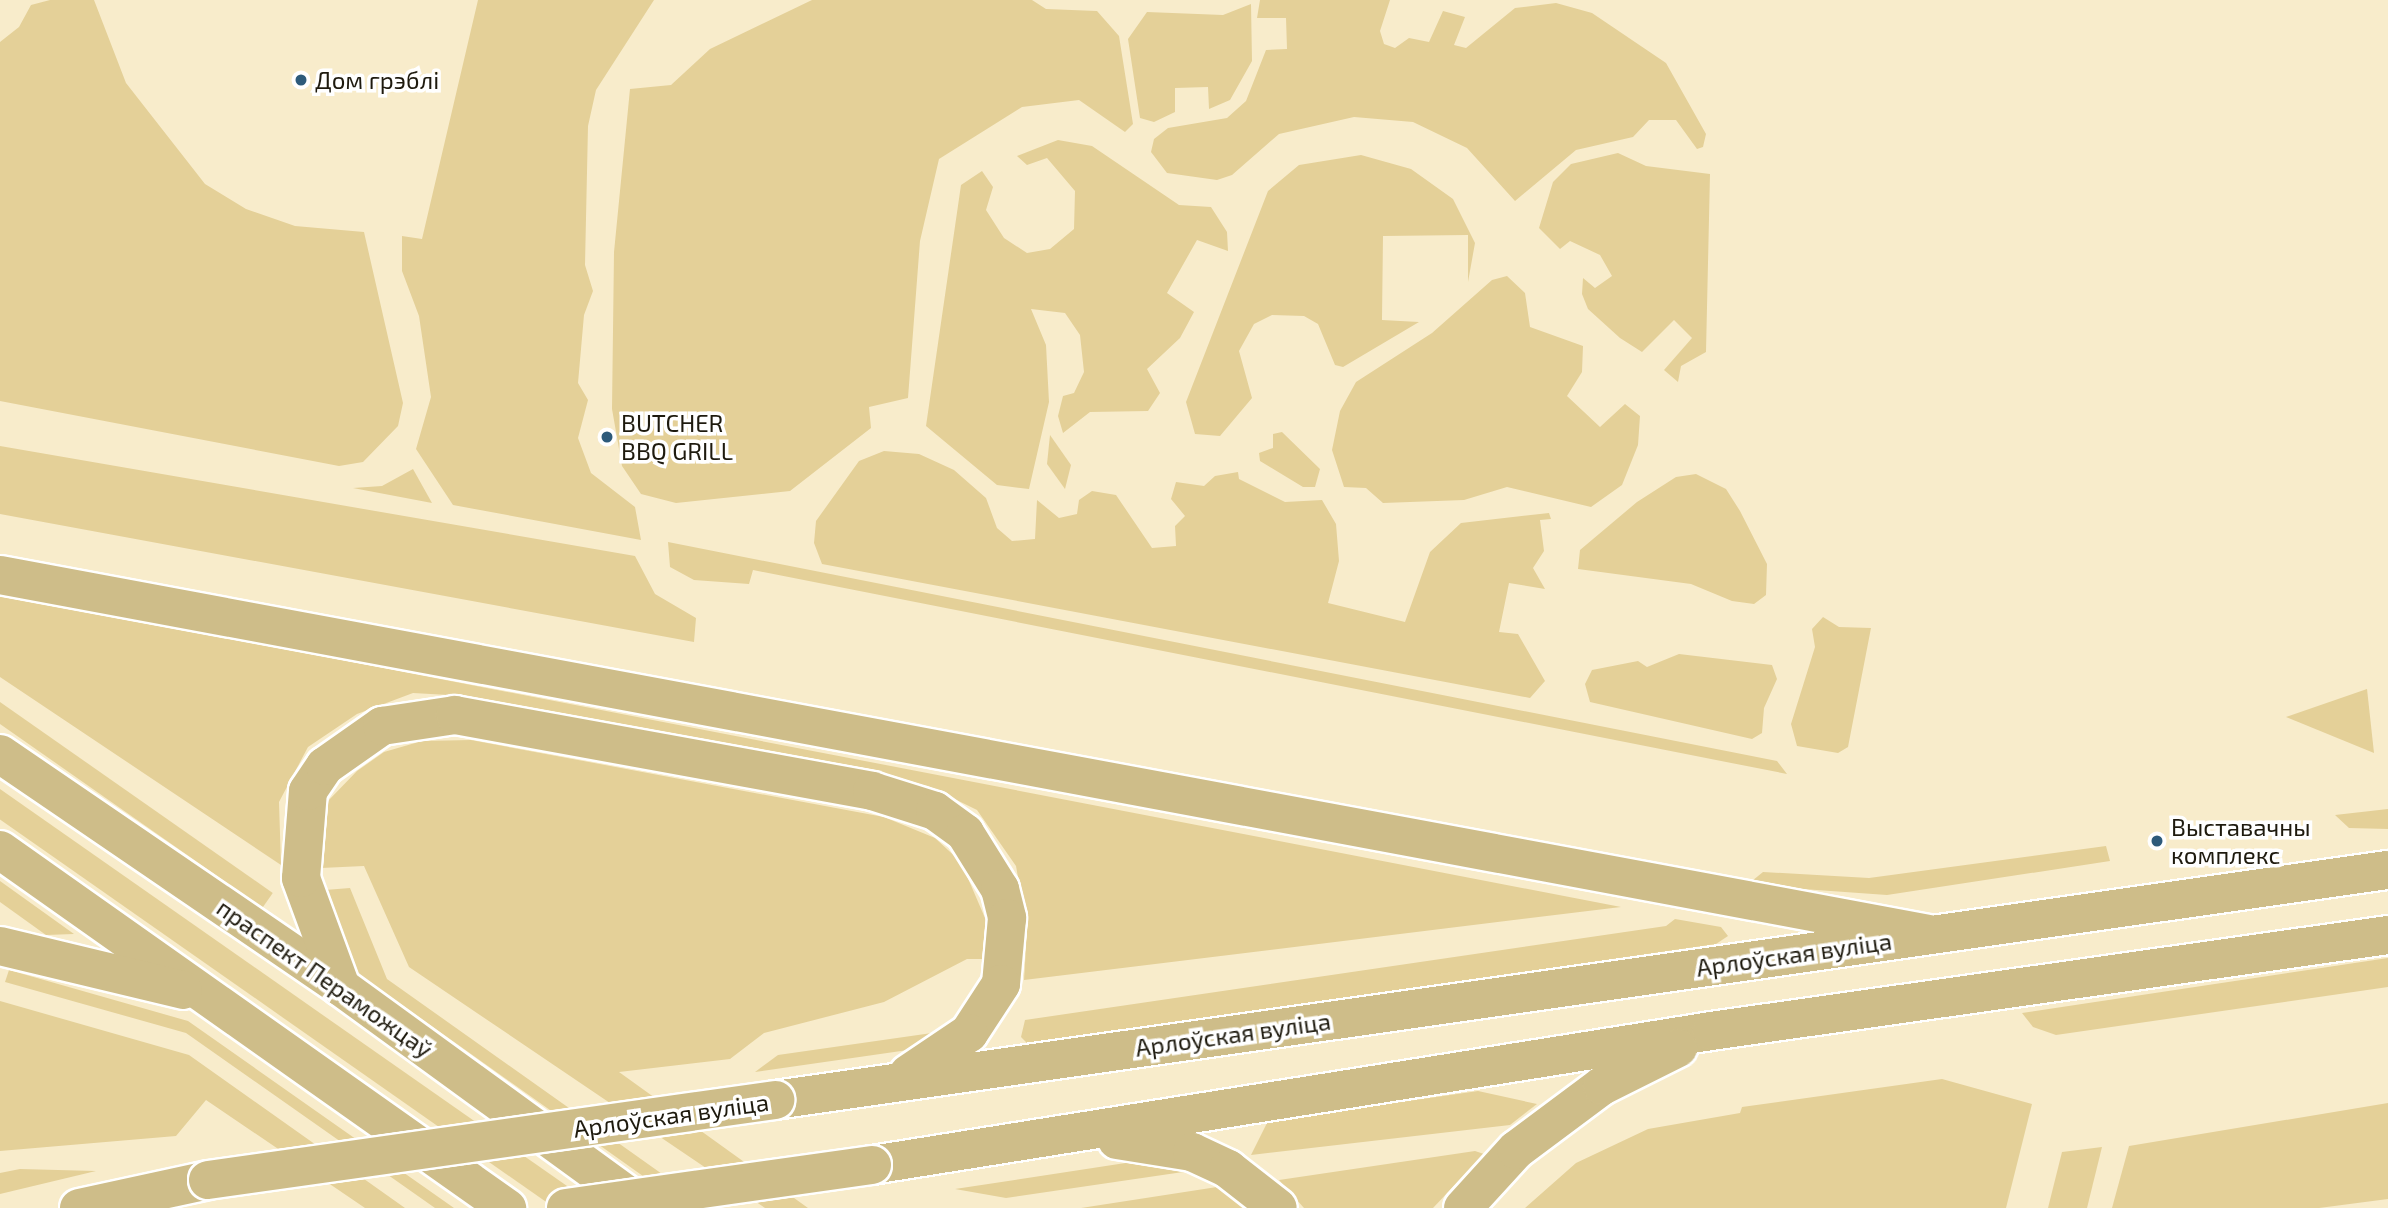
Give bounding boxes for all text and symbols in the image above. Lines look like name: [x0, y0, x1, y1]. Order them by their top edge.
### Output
place label: Дом грэблі: [315, 66, 439, 94]
marker: Дом грэблі: [293, 72, 309, 88]
place label: BUTCHER BBQ GRILL: [621, 409, 733, 465]
marker: BUTCHER BBQ GRILL: [599, 429, 615, 445]
place label: Выставачны комплекс: [2171, 813, 2311, 869]
marker: Выставачны комплекс: [2149, 833, 2165, 849]
street label: праспект Пераможцаў: [212, 893, 438, 1063]
street label: Арлоўская вуліца: [1694, 926, 1894, 982]
street label: Арлоўская вуліца: [1133, 1006, 1333, 1062]
street label: Арлоўская вуліца: [571, 1087, 771, 1143]

